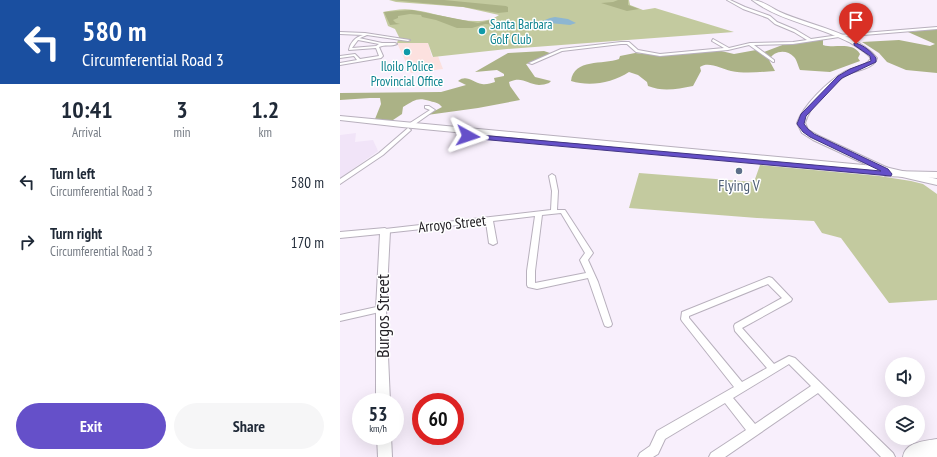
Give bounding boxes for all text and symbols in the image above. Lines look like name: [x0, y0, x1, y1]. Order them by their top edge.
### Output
pin: [839, 3, 873, 44]
icon: arrive: [845, 9, 867, 31]
text: 580 m: [82, 12, 146, 49]
icon: left: [16, 16, 68, 68]
place label: Santa Barbara Golf Club: [490, 16, 553, 48]
marker: Santa Barbara Golf Club: [477, 26, 487, 36]
marker: Iloilo Police Provincial Office: [402, 47, 412, 57]
text: Circumferential Road 3: [82, 48, 224, 71]
place label: Iloilo Police Provincial Office: [371, 58, 443, 90]
text: 10:41: [61, 94, 113, 125]
text: 3: [176, 94, 188, 125]
text: 1.2: [251, 94, 279, 125]
position arrow: [447, 115, 489, 157]
text: Arrival: [72, 124, 101, 141]
text: min: [173, 124, 190, 141]
text: km: [258, 124, 272, 141]
text: Turn left: [50, 164, 95, 183]
marker: Flying V: [734, 166, 744, 176]
icon: left: [16, 171, 38, 193]
text: 580 m: [291, 173, 324, 192]
place label: Flying V: [718, 176, 760, 195]
text: Circumferential Road 3: [50, 183, 152, 200]
street label: Arroyo Street: [417, 211, 487, 237]
text: Turn right: [50, 224, 102, 243]
icon: right: [16, 231, 38, 253]
text: 170 m: [291, 233, 324, 252]
text: Circumferential Road 3: [50, 243, 152, 260]
street label: Burgos Street: [371, 274, 394, 358]
map controls: [885, 357, 925, 445]
button: sound: [885, 357, 925, 397]
speed limit sign: 60: [412, 393, 464, 445]
text: 53: [368, 401, 388, 427]
button: Exit: [16, 403, 166, 449]
button: Share: [174, 403, 324, 449]
button: layers: [885, 405, 925, 445]
text: km/h: [369, 422, 387, 435]

